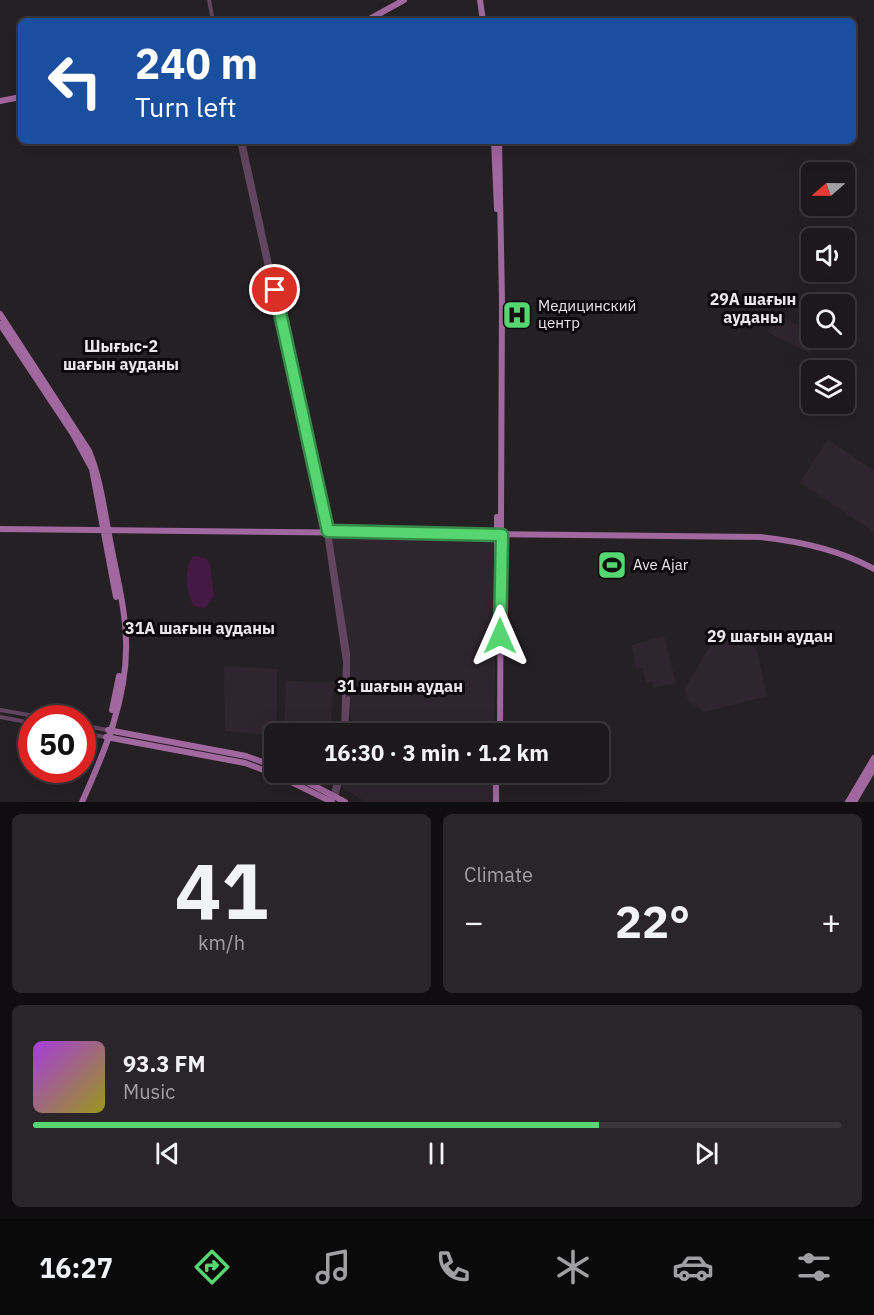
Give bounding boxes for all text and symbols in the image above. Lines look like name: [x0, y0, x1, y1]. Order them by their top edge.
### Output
text: 240 m: [135, 36, 258, 91]
icon: left: [36, 42, 114, 120]
text: Turn left: [135, 89, 236, 124]
north arrow: [801, 162, 855, 216]
map controls: [801, 162, 855, 414]
button: sound: [801, 228, 855, 282]
pin: [249, 264, 300, 315]
icon: arrive: [258, 273, 291, 306]
district label: 29А шағын ауданы: [710, 289, 796, 327]
button: search: [801, 294, 855, 348]
place label: Медицинский центр: [538, 296, 636, 332]
hospital icon: Медицинский центр: [501, 299, 533, 331]
district label: Шығыс-2 шағын ауданы: [63, 336, 179, 374]
button: layers: [801, 360, 855, 414]
sports icon: Ave Ajar: [596, 549, 628, 581]
place label: Ave Ajar: [633, 555, 689, 574]
position arrow: [468, 604, 532, 668]
district label: 31А шағын ауданы: [125, 618, 275, 638]
district label: 29 шағын аудан: [707, 626, 833, 646]
district label: 31 шағын аудан: [337, 676, 463, 696]
speed limit sign: 50: [18, 705, 96, 783]
text: 16:30 · 3 min · 1.2 km: [324, 738, 549, 767]
text: 41: [175, 839, 268, 940]
text: Climate: [464, 861, 533, 888]
text: 22°: [615, 892, 690, 950]
text: −: [464, 900, 484, 943]
text: +: [821, 900, 841, 943]
text: km/h: [198, 929, 245, 956]
text: 93.3 FM: [123, 1049, 206, 1078]
text: Music: [123, 1078, 175, 1105]
icon: previous: [151, 1137, 184, 1170]
icon: pause: [420, 1137, 453, 1170]
icon: next: [690, 1137, 723, 1170]
icon: directions: [191, 1246, 233, 1288]
icon: music: [312, 1246, 354, 1288]
icon: phone: [432, 1246, 474, 1288]
icon: climate: [552, 1246, 594, 1288]
icon: car: [672, 1246, 714, 1288]
icon: filters: [793, 1246, 835, 1288]
text: 16:27: [39, 1250, 113, 1285]

